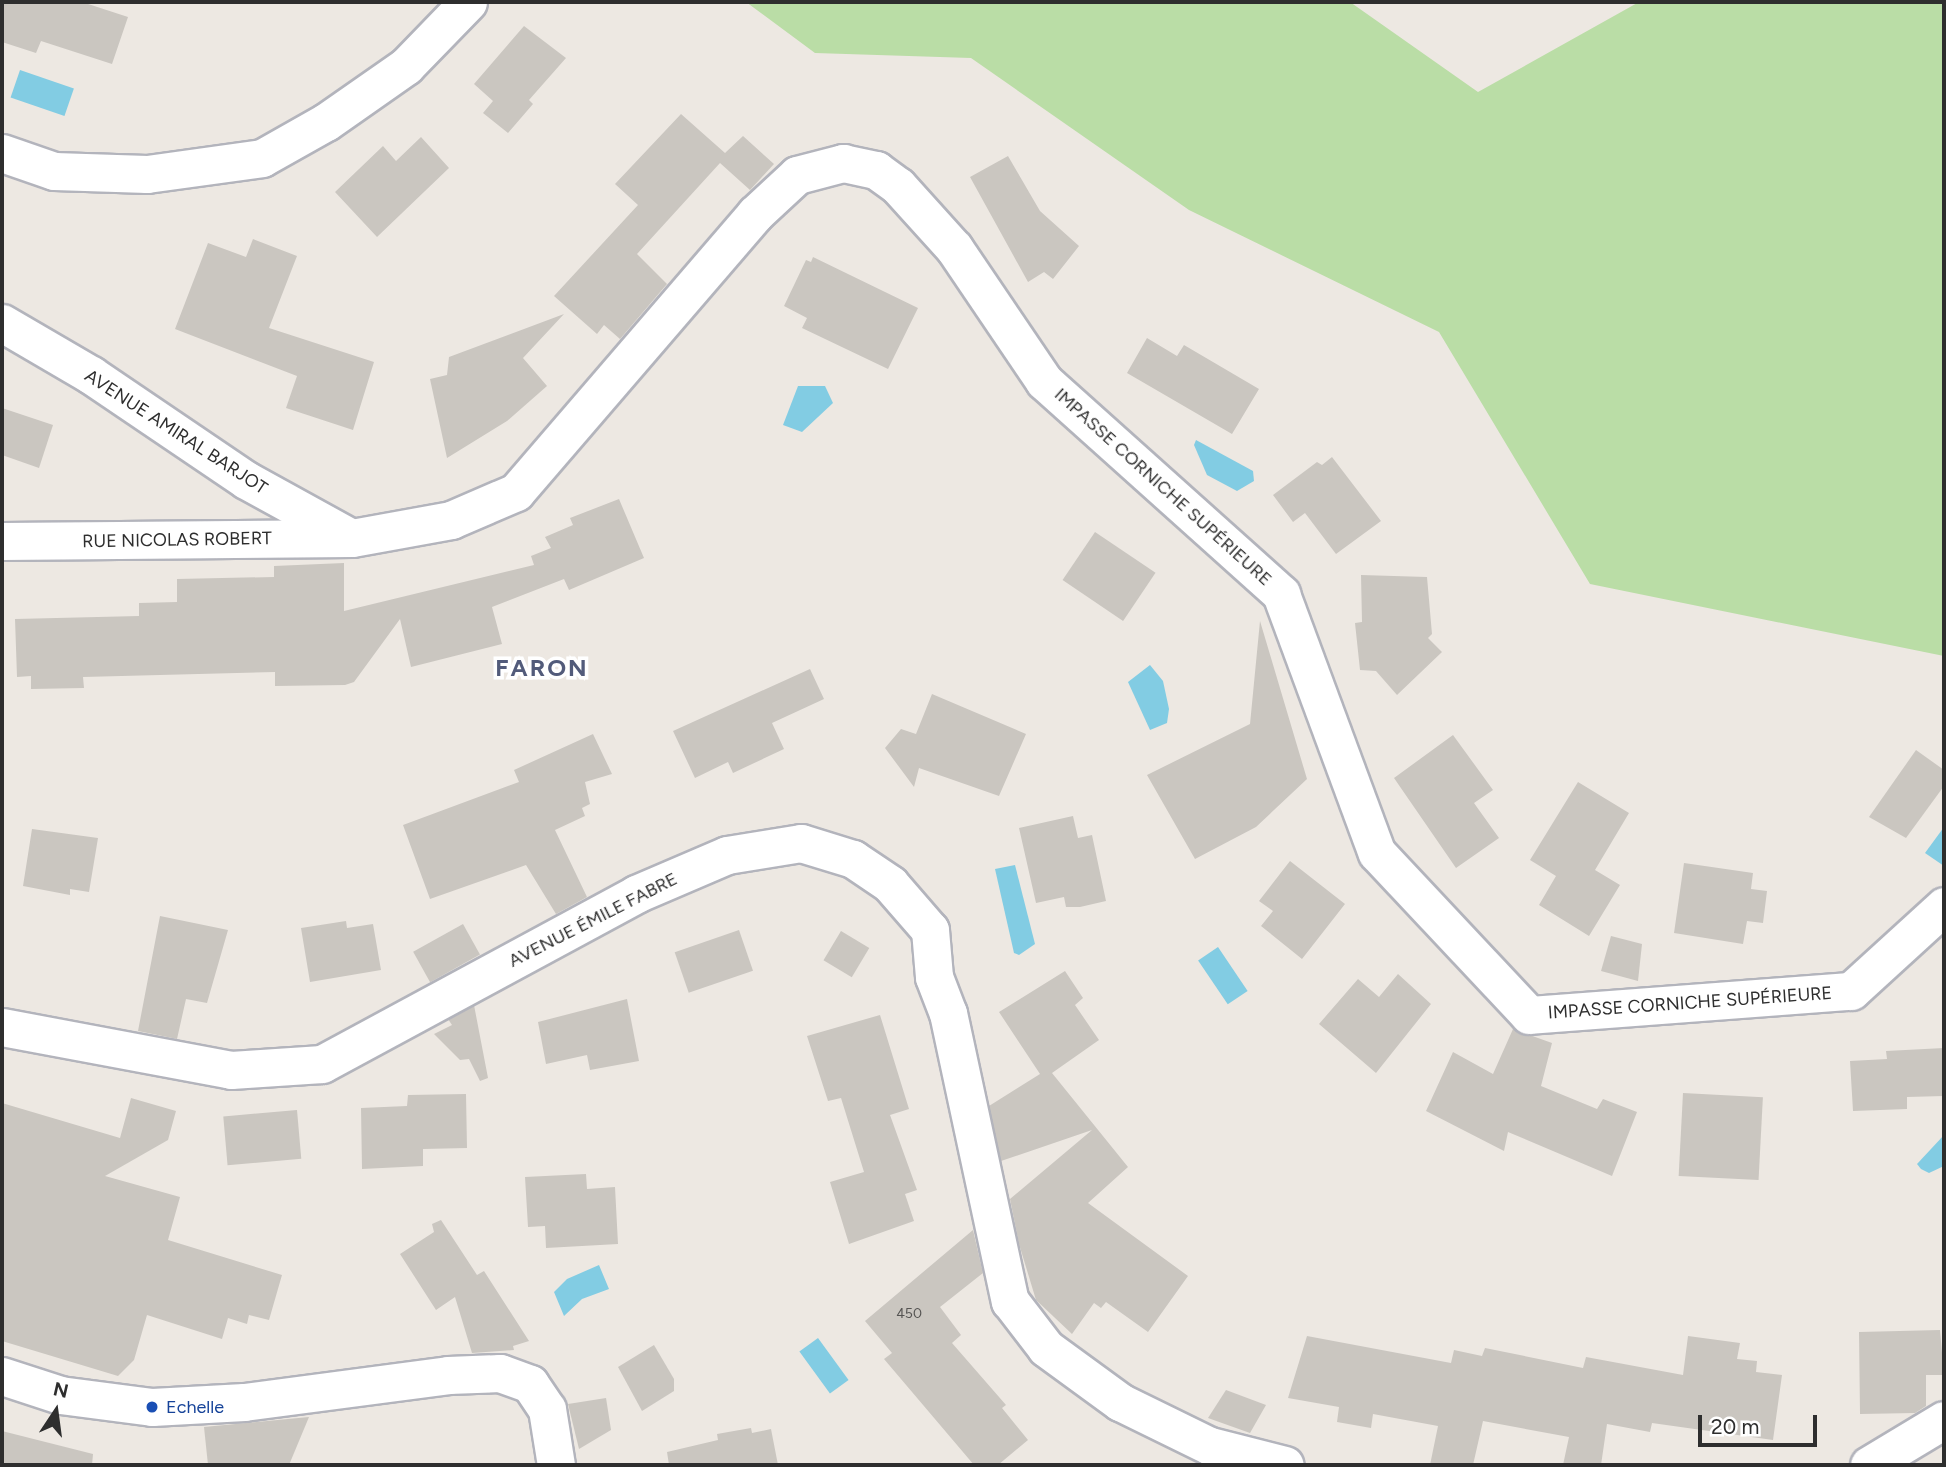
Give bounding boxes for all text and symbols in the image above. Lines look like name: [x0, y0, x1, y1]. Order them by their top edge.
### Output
street label: AVENUE AMIRAL BARJOT: [81, 365, 271, 499]
street label: IMPASSE CORNICHE SUPÉRIEURE: [1050, 384, 1276, 590]
street label: RUE NICOLAS ROBERT: [82, 528, 272, 552]
district label: FARON: [496, 654, 588, 682]
street label: AVENUE ÉMILE FABRE: [505, 868, 681, 972]
street label: IMPASSE CORNICHE SUPÉRIEURE: [1547, 982, 1833, 1024]
house number: 450: [896, 1306, 922, 1322]
north arrow: [21, 1376, 91, 1446]
text: N: [51, 1377, 71, 1403]
place label: Echelle: [166, 1396, 224, 1418]
marker: Echelle: [144, 1399, 160, 1415]
scale bar: [1701, 1400, 1820, 1444]
text: 20 m: [1711, 1414, 1759, 1439]

